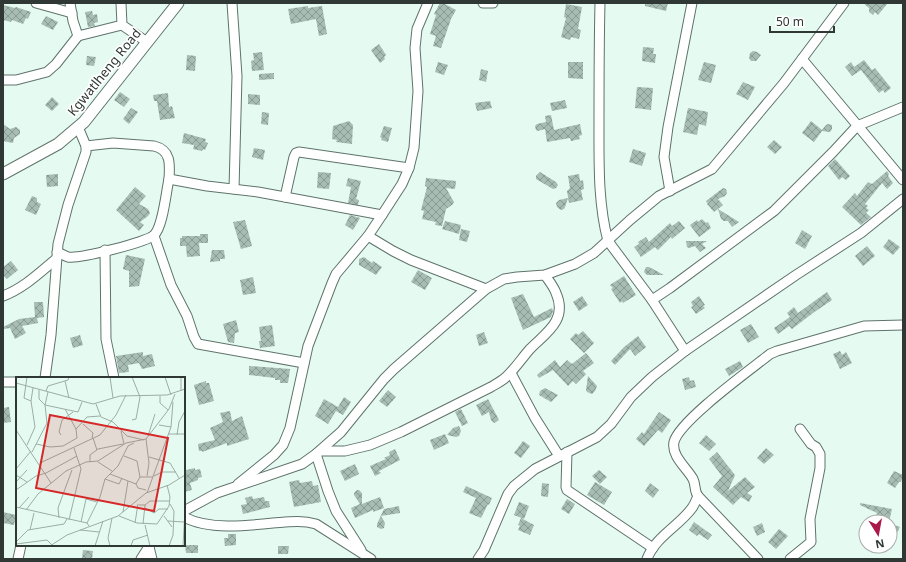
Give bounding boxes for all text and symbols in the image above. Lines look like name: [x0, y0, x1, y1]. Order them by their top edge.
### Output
scale bar: [770, 8, 834, 34]
text: 50 m: [776, 13, 804, 30]
street label: Kgwatlheng Road: [63, 25, 145, 119]
inset map: [16, 377, 185, 546]
north arrow: [858, 514, 898, 554]
text: N: [874, 536, 886, 553]

